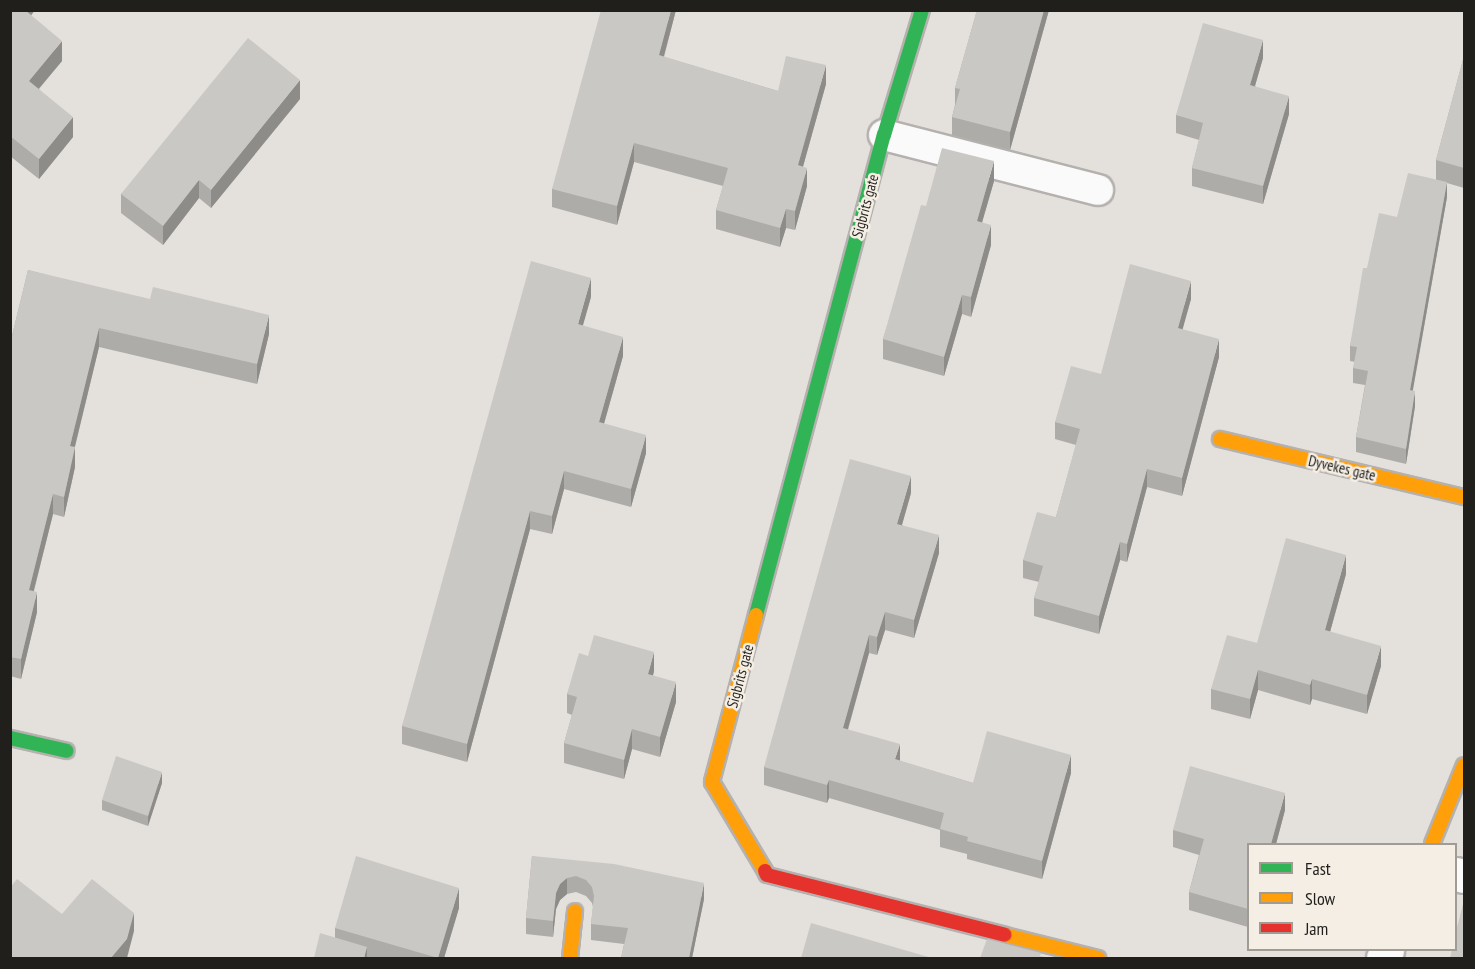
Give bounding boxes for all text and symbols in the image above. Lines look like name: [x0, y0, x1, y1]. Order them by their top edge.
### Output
street label: Sigbrits gate: [848, 172, 882, 240]
street label: Dyvekes gate: [1307, 452, 1377, 484]
street label: Sigbrits gate: [723, 642, 757, 710]
legend: [1247, 843, 1457, 951]
text: Fast: [1305, 857, 1331, 880]
text: Slow: [1305, 887, 1335, 910]
text: Jam: [1305, 917, 1328, 940]

